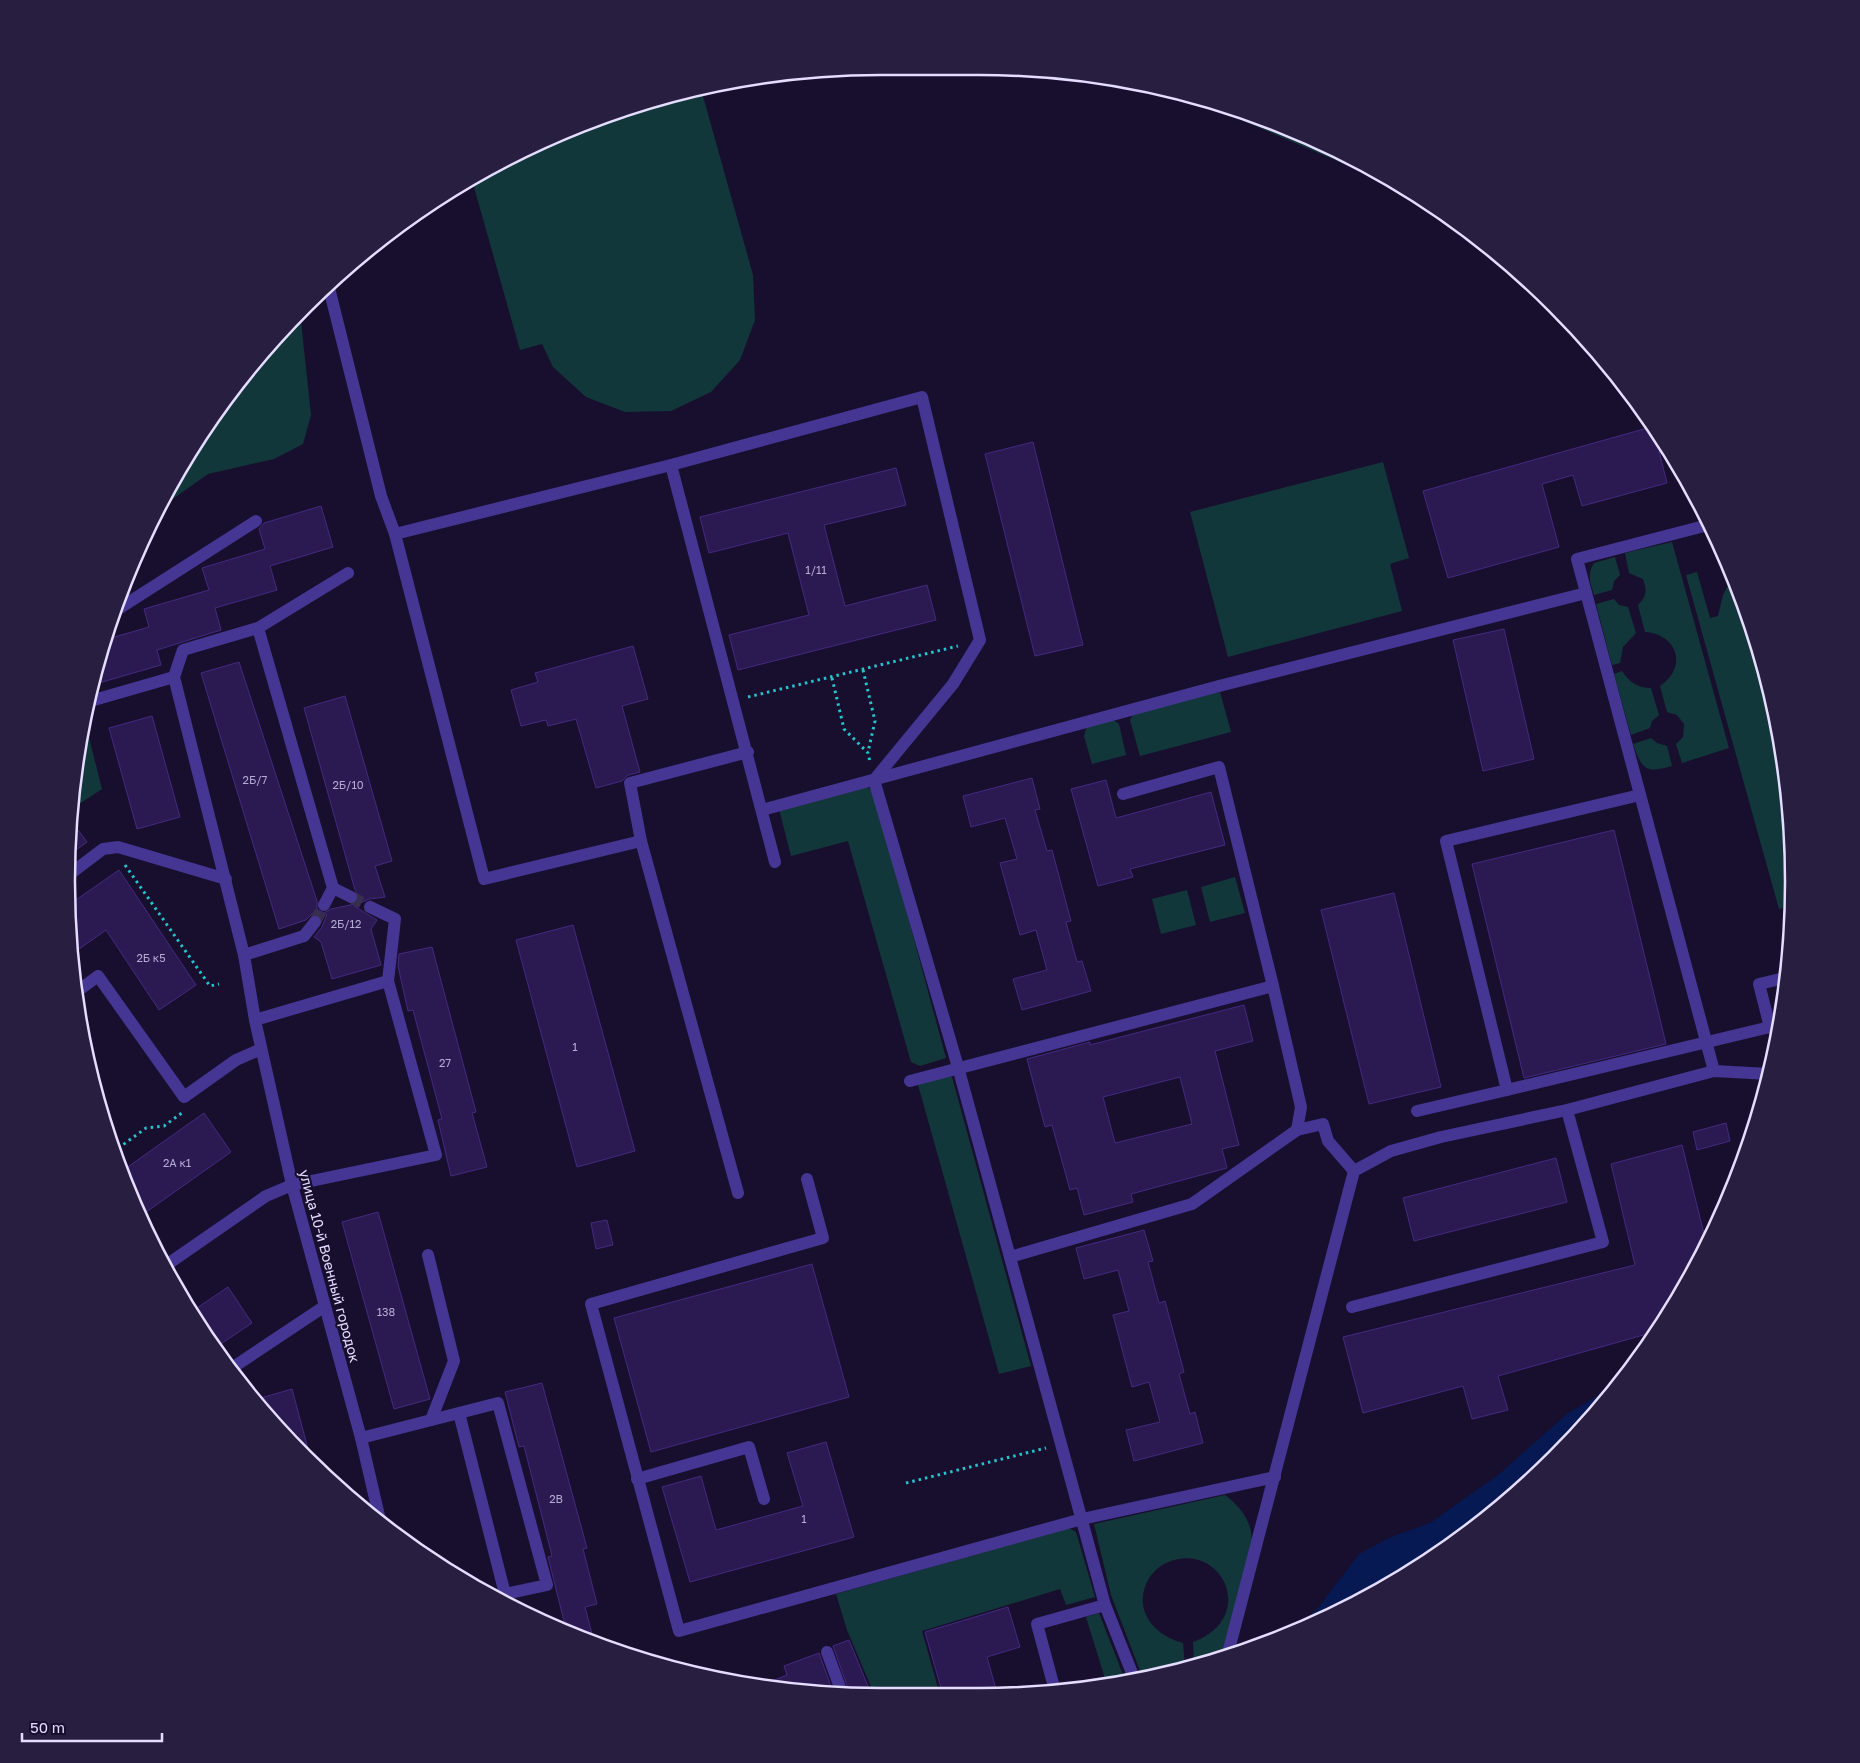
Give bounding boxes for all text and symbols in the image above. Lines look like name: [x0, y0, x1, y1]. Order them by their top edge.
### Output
house number: 1/11: [805, 563, 827, 576]
house number: 2Б/7: [243, 773, 268, 786]
house number: 2Б/10: [332, 778, 364, 791]
house number: 2Б/12: [331, 917, 361, 930]
house number: 2Б к5: [136, 951, 166, 964]
house number: 1: [572, 1040, 578, 1053]
house number: 27: [439, 1056, 451, 1069]
house number: 2А к1: [163, 1156, 191, 1169]
street label: улица 10-й Военный городок: [296, 1168, 364, 1364]
house number: 138: [377, 1305, 396, 1318]
house number: 2В: [549, 1492, 563, 1505]
house number: 1: [801, 1512, 807, 1525]
scale bar: [22, 1710, 162, 1742]
text: 50 m: [30, 1718, 65, 1736]

